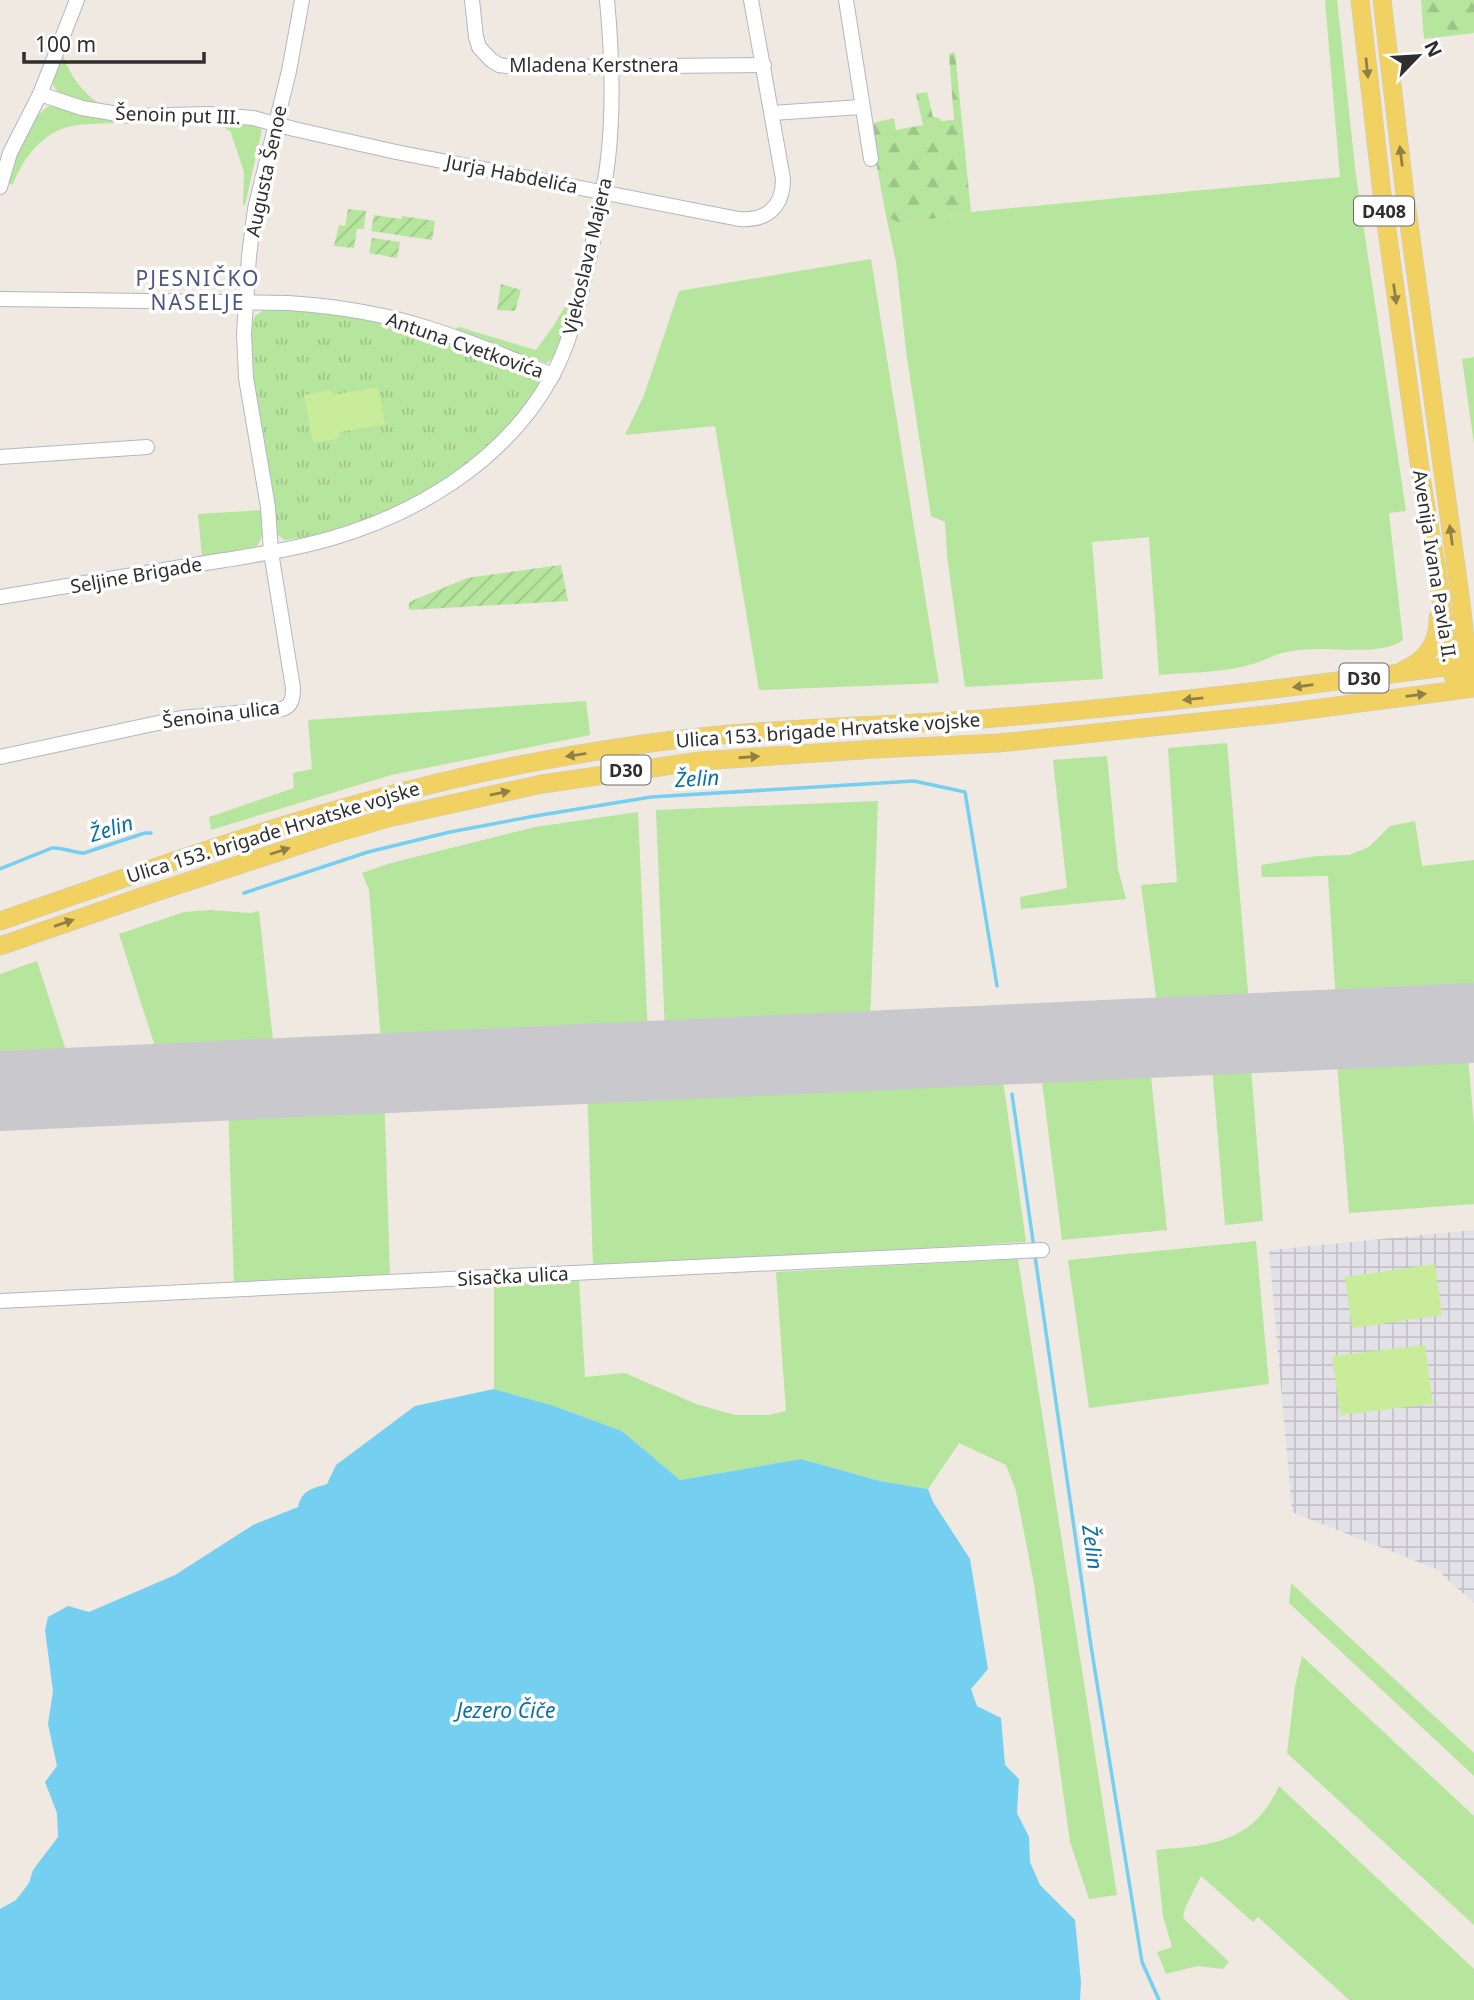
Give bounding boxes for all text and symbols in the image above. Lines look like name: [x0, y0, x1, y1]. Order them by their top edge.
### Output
scale bar: [24, 21, 205, 65]
north arrow: [1383, 21, 1453, 91]
text: 100 m: [35, 30, 96, 58]
text: N: [1418, 36, 1448, 61]
street label: Mladena Kerstnera: [509, 52, 679, 78]
one-way arrow: [1362, 57, 1373, 79]
street label: Šenoin put III.: [115, 100, 241, 130]
street label: Augusta Šenoe: [239, 103, 293, 239]
one-way arrow: [1395, 145, 1406, 167]
street label: Jurja Habdelića: [442, 148, 580, 200]
street label: Vjekoslava Majera: [556, 175, 618, 337]
road number: D408: [1354, 196, 1414, 226]
district label: PJESNIČKO NASELJE: [136, 264, 260, 316]
one-way arrow: [1390, 283, 1401, 305]
street label: Antuna Cvetkovića: [383, 306, 547, 384]
street label: Avenija Ivana Pavla II.: [1407, 468, 1463, 664]
one-way arrow: [1446, 524, 1457, 546]
street label: Seljine Brigade: [68, 551, 204, 599]
road number: D30: [1340, 664, 1388, 692]
one-way arrow: [1292, 681, 1314, 692]
one-way arrow: [1405, 690, 1427, 701]
street label: Šenoina ulica: [161, 694, 281, 734]
one-way arrow: [1182, 694, 1204, 705]
street label: Ulica 153. brigade Hrvatske vojske: [675, 706, 981, 754]
one-way arrow: [565, 750, 587, 761]
one-way arrow: [738, 752, 760, 763]
road number: D30: [602, 756, 650, 784]
water label: Želin: [673, 763, 720, 793]
street label: Ulica 153. brigade Hrvatske vojske: [123, 775, 423, 889]
one-way arrow: [489, 787, 511, 798]
water label: Želin: [85, 808, 136, 848]
one-way arrow: [270, 845, 291, 856]
one-way arrow: [54, 917, 75, 928]
street label: Sisačka ulica: [457, 1260, 569, 1292]
water label: Želin: [1076, 1522, 1110, 1571]
water label: Jezero Čiče: [453, 1696, 555, 1724]

